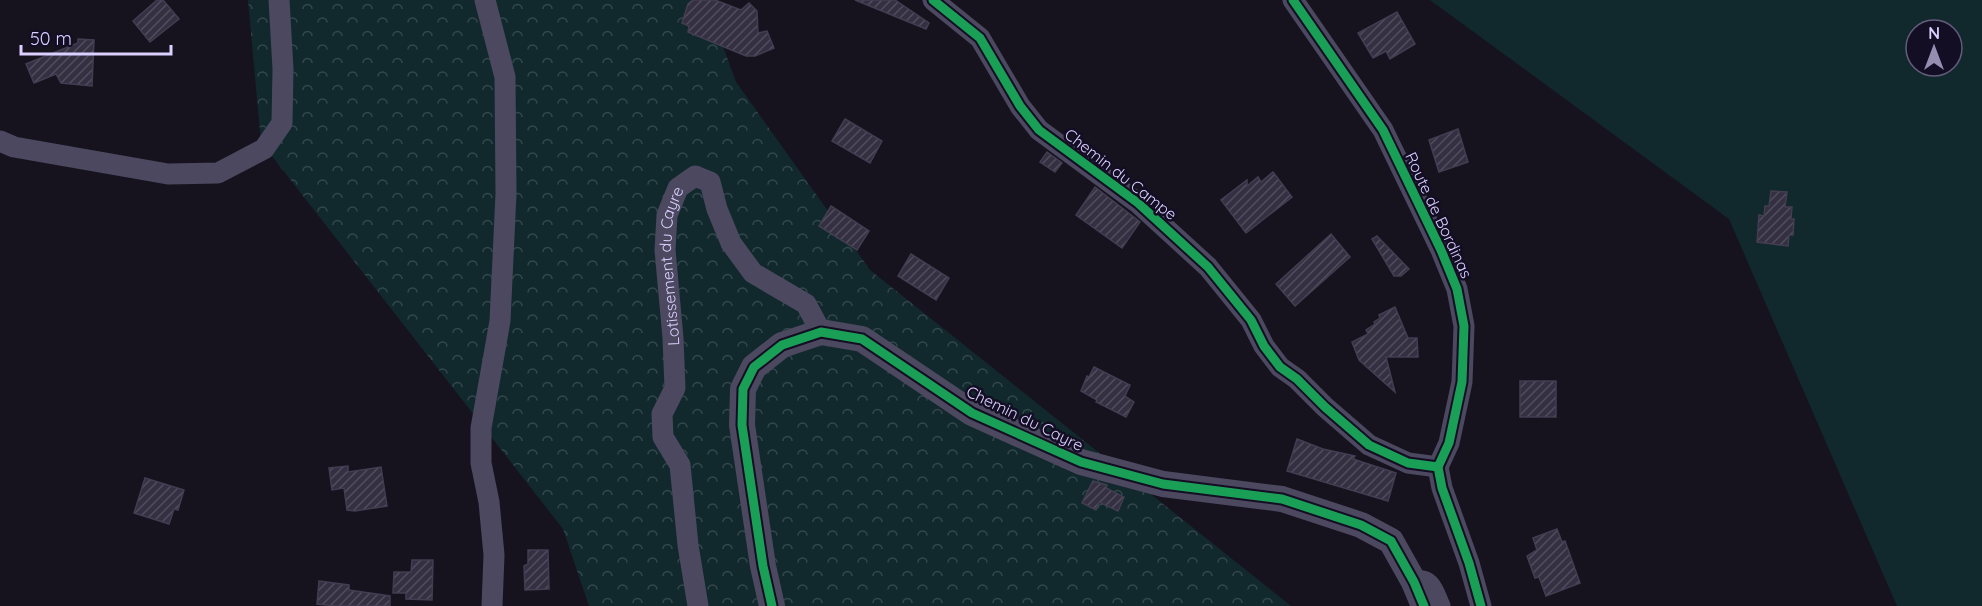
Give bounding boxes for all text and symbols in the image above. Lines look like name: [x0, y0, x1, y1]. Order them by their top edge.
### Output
scale bar: [21, 18, 171, 56]
north arrow: [1904, 18, 1964, 78]
text: N: [1928, 23, 1940, 43]
text: 50 m: [30, 27, 72, 50]
street label: Chemin du Campe: [1061, 124, 1181, 224]
street label: Route de Bordinas: [1401, 149, 1477, 281]
street label: Lotissement du Cayre: [655, 183, 688, 346]
street label: Chemin du Cayre: [963, 381, 1087, 455]

